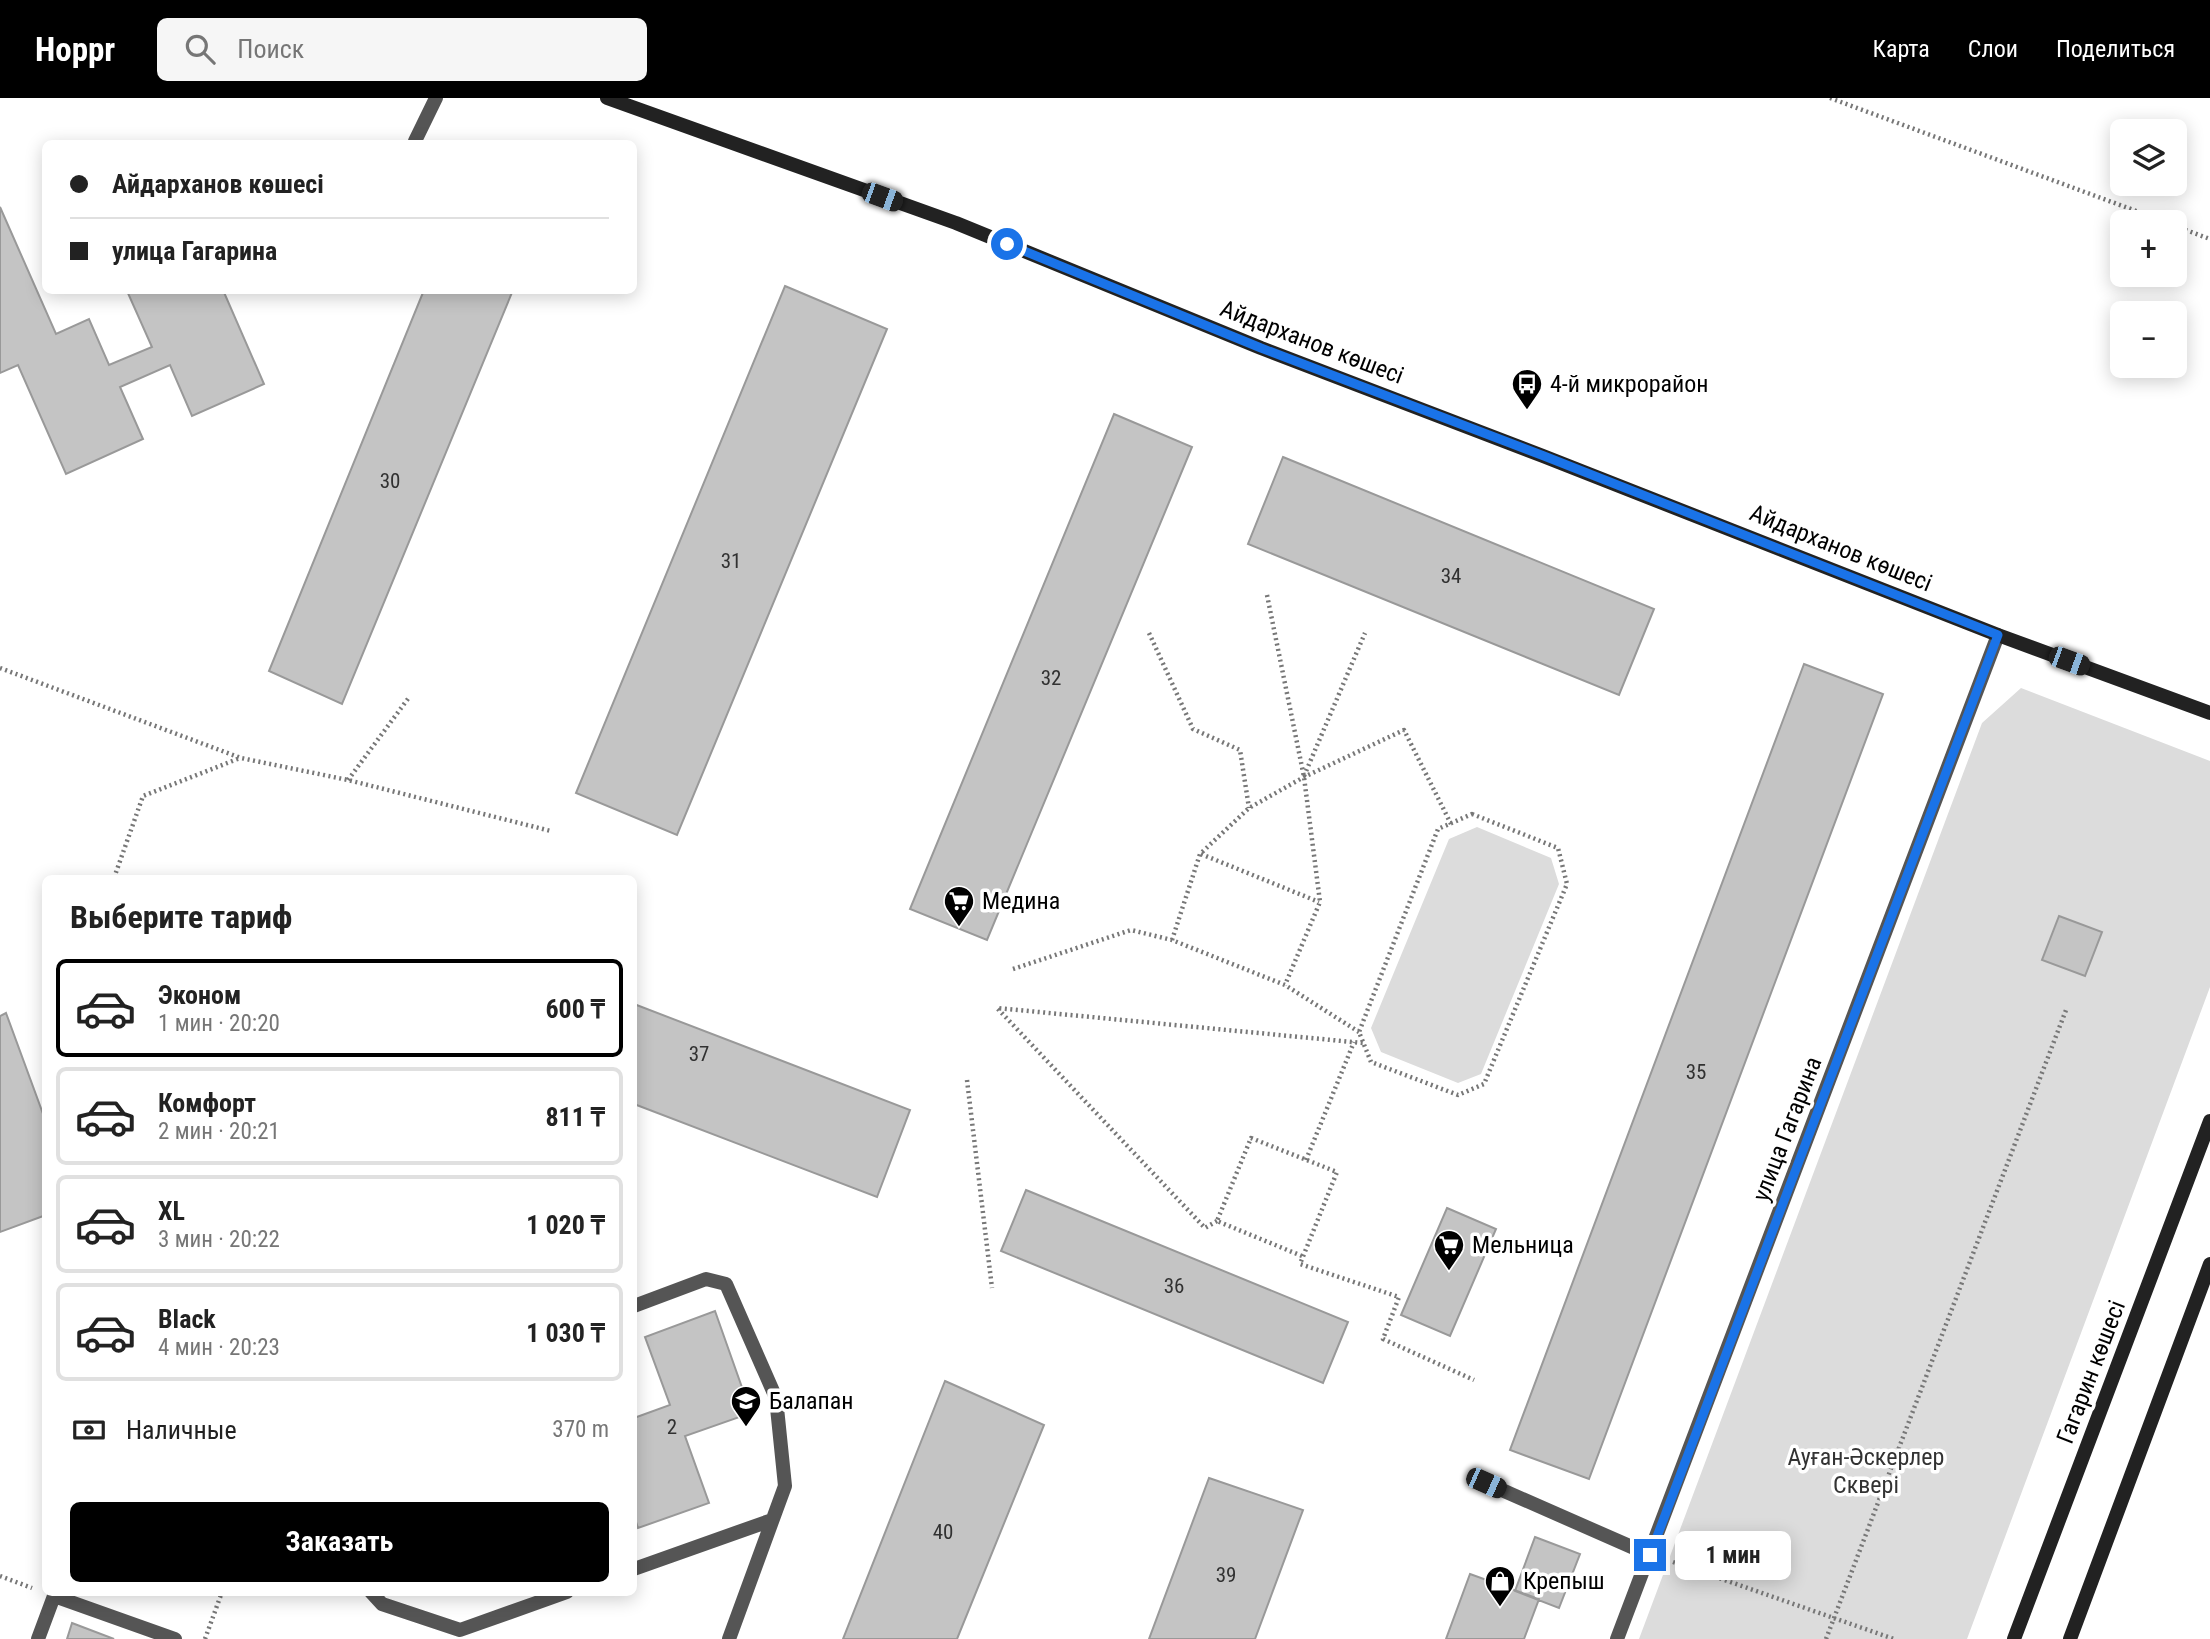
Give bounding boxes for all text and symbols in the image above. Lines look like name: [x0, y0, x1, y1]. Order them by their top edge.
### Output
search box: [157, 18, 647, 81]
text: Hoppr: [35, 30, 115, 69]
icon: search: [181, 30, 219, 68]
text: Поиск: [237, 34, 304, 64]
text: Карта: [1872, 35, 1930, 63]
text: Слои: [1968, 35, 2018, 63]
text: Поделиться: [2056, 35, 2175, 63]
map controls: [2110, 119, 2187, 378]
button: layers: [2110, 119, 2187, 196]
text: Айдарханов көшесі: [112, 169, 324, 199]
car: [859, 180, 906, 214]
button: +: [2110, 210, 2187, 287]
route start: [991, 228, 1023, 260]
text: улица Гагарина: [112, 236, 277, 266]
street label: Айдарханов көшесі: [1216, 294, 1408, 390]
button: −: [2110, 301, 2187, 378]
bus stop icon: 4-й микрорайон: [1510, 367, 1544, 411]
place label: 4-й микрорайон: [1550, 370, 1708, 398]
house number: 30: [380, 469, 400, 493]
street label: Айдарханов көшесі: [1746, 499, 1936, 597]
house number: 31: [721, 549, 741, 573]
house number: 34: [1441, 564, 1461, 588]
car: [2046, 644, 2093, 678]
house number: 32: [1041, 666, 1061, 690]
supermarket icon: Медина: [942, 884, 976, 928]
place label: Медина: [982, 887, 1060, 915]
text: Выберите тариф: [70, 898, 292, 936]
icon: car: [74, 977, 137, 1040]
text: Эконом: [158, 980, 241, 1010]
text: 600 ₸: [545, 994, 605, 1024]
text: 1 мин · 20:20: [158, 1010, 280, 1037]
house number: 37: [689, 1042, 709, 1066]
street label: улица Гагарина: [1747, 1053, 1827, 1205]
house number: 35: [1686, 1060, 1706, 1084]
icon: car: [74, 1085, 137, 1148]
text: Комфорт: [158, 1088, 256, 1118]
text: 811 ₸: [545, 1102, 605, 1132]
text: 2 мин · 20:21: [158, 1118, 280, 1145]
icon: car: [74, 1193, 137, 1256]
text: XL: [158, 1196, 185, 1226]
text: 1 020 ₸: [526, 1210, 605, 1240]
text: 3 мин · 20:22: [158, 1226, 280, 1253]
supermarket icon: Мельница: [1432, 1228, 1466, 1272]
place label: Мельница: [1472, 1231, 1574, 1259]
house number: 36: [1164, 1274, 1184, 1298]
street label: Гагарин көшесі: [2051, 1297, 2131, 1447]
icon: car: [74, 1301, 137, 1364]
text: Black: [158, 1304, 216, 1334]
text: 1 030 ₸: [526, 1318, 605, 1348]
text: 4 мин · 20:23: [158, 1334, 280, 1361]
school or university icon: Балапан: [729, 1384, 763, 1428]
place label: Балапан: [769, 1387, 853, 1415]
icon: cash: [70, 1411, 108, 1449]
text: Наличные: [126, 1415, 237, 1445]
house number: 2: [667, 1415, 677, 1439]
text: 370 m: [552, 1416, 609, 1443]
park label: Ауған-Әскерлер Сквері: [1788, 1443, 1944, 1499]
car: [1463, 1465, 1510, 1501]
button: Заказать: [70, 1502, 609, 1582]
house number: 40: [933, 1520, 953, 1544]
callout: 1 мин: [1674, 1530, 1790, 1580]
route end: [1634, 1539, 1666, 1571]
text: 1 мин: [1705, 1542, 1761, 1569]
house number: 39: [1216, 1563, 1236, 1587]
shop icon: Крепыш: [1483, 1564, 1517, 1608]
place label: Крепыш: [1523, 1567, 1605, 1595]

